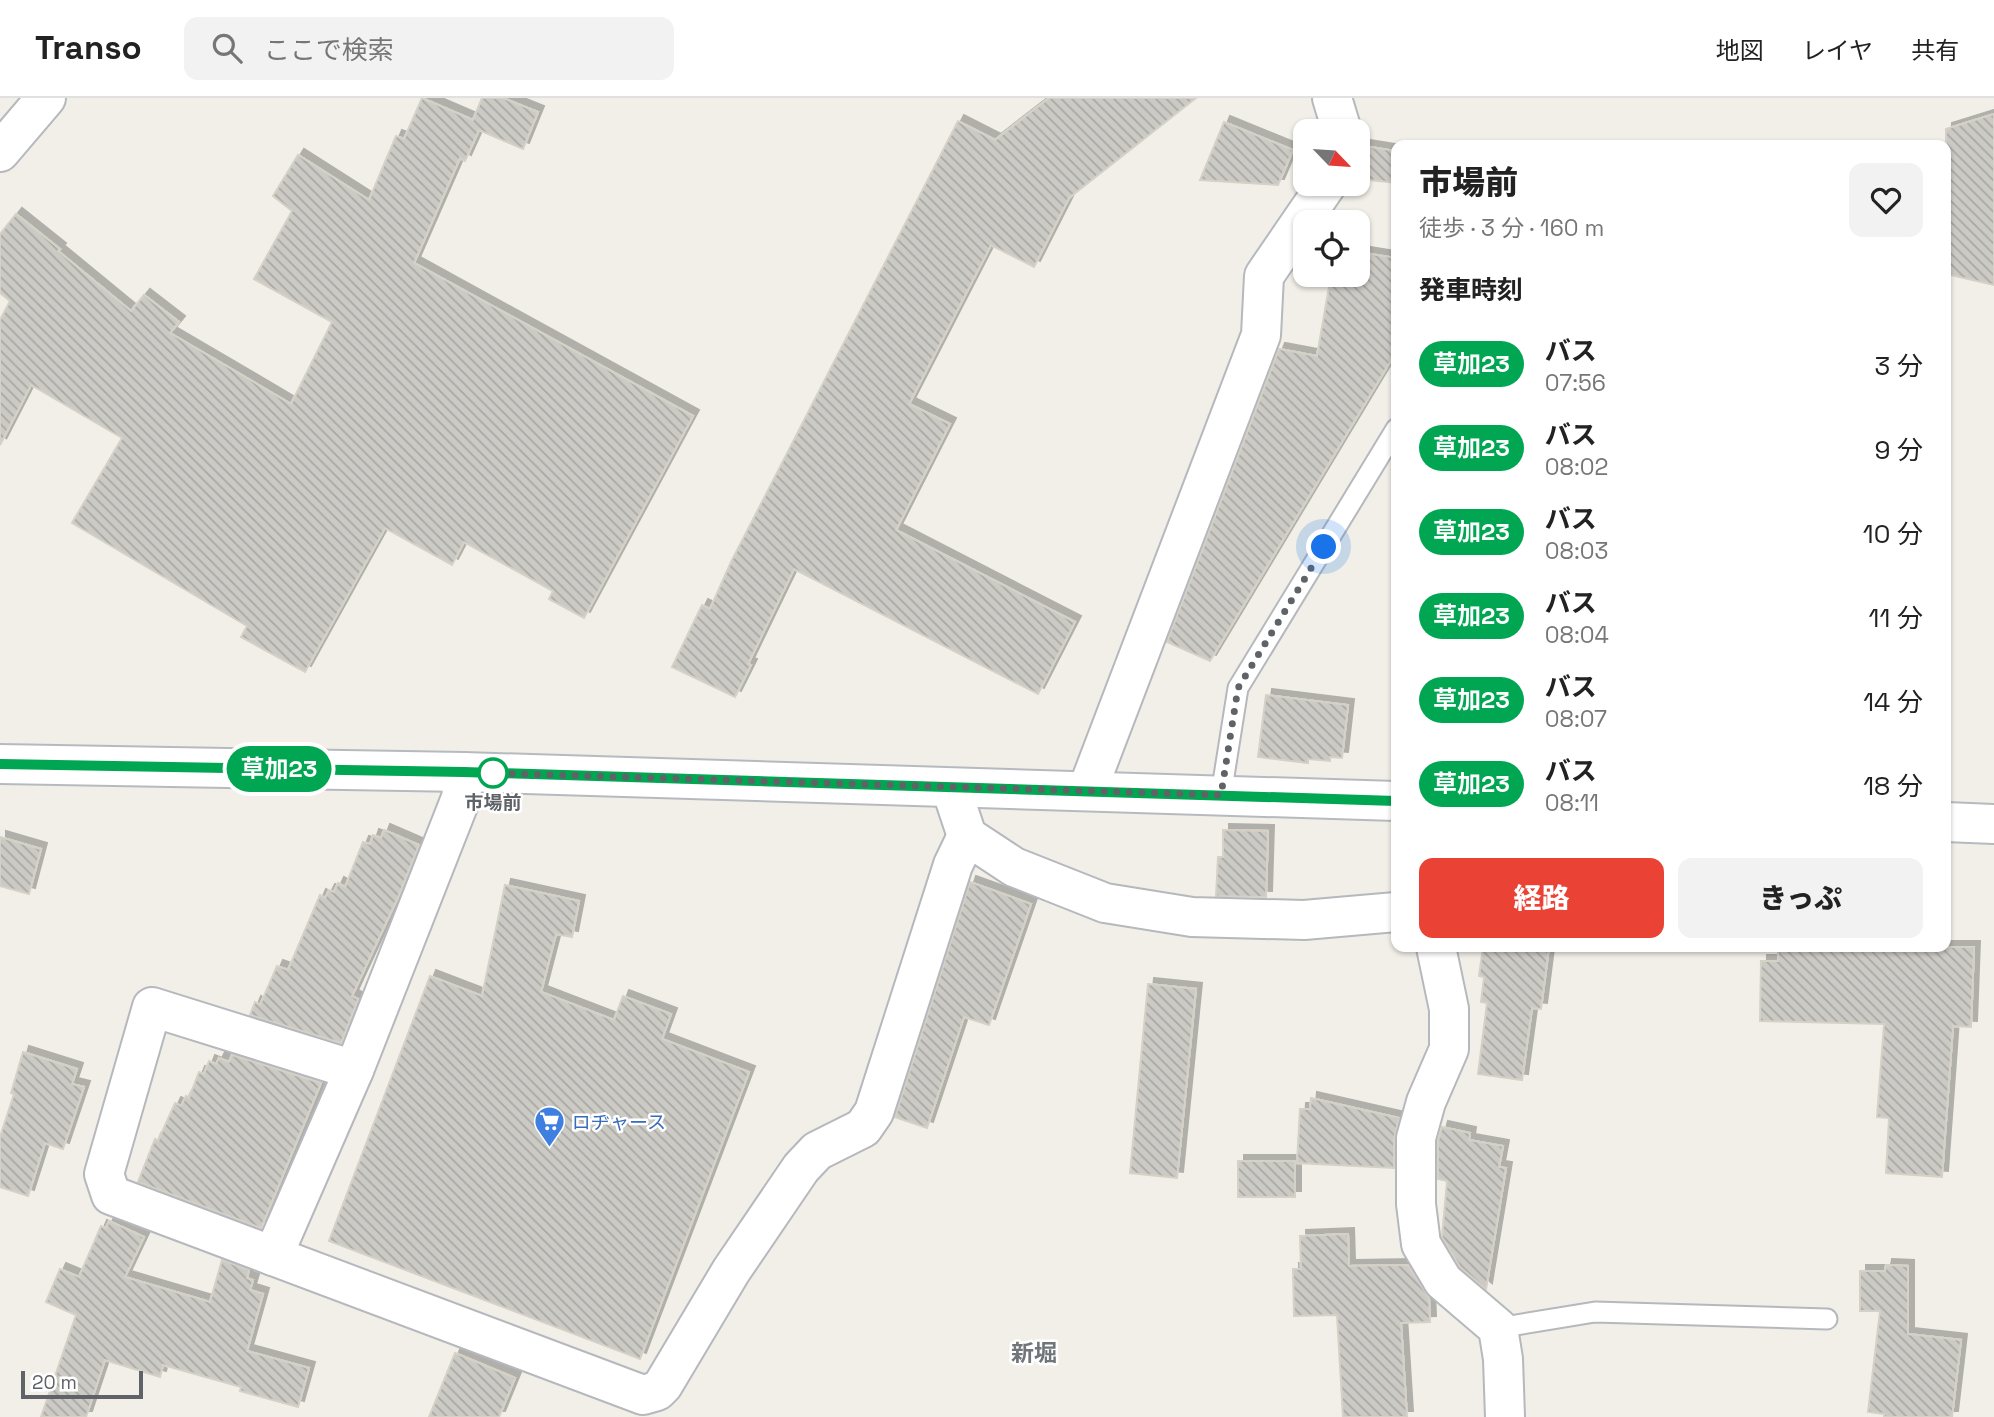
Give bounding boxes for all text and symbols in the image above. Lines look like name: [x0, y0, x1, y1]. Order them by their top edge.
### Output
search box: [184, 17, 674, 80]
text: Transo: [35, 27, 142, 69]
icon: search: [208, 29, 246, 67]
text: ここで検索: [264, 33, 394, 67]
text: 地図: [1716, 35, 1764, 66]
text: レイヤ: [1802, 35, 1873, 66]
text: 共有: [1911, 35, 1959, 66]
north arrow: [1293, 119, 1370, 196]
map controls: [1293, 119, 1370, 287]
text: 市場前: [1419, 162, 1518, 204]
button: heart: [1849, 163, 1923, 237]
button: locate: [1293, 210, 1370, 287]
text: 徒歩 · 3 分 · 160 m: [1419, 213, 1604, 243]
text: 発車時刻: [1419, 273, 1523, 307]
text: バス: [1545, 334, 1597, 368]
text: 草加23: [1433, 348, 1510, 379]
text: 3 分: [1875, 349, 1923, 383]
text: 07:56: [1545, 368, 1606, 398]
text: バス: [1545, 418, 1597, 452]
text: 草加23: [1433, 432, 1510, 463]
text: 9 分: [1874, 433, 1923, 467]
text: 08:02: [1545, 452, 1608, 482]
text: バス: [1545, 502, 1597, 536]
text: 草加23: [1433, 516, 1510, 547]
text: 10 分: [1863, 517, 1923, 551]
your location: [1306, 529, 1341, 564]
text: 08:03: [1545, 536, 1608, 566]
text: バス: [1545, 586, 1597, 620]
text: 草加23: [1433, 600, 1510, 631]
text: 11 分: [1869, 601, 1923, 635]
text: 08:04: [1545, 620, 1609, 650]
text: バス: [1545, 670, 1597, 704]
text: 草加23: [1433, 684, 1510, 715]
text: 14 分: [1863, 685, 1923, 719]
text: 08:07: [1545, 704, 1607, 734]
line badge: 草加23: [230, 746, 328, 792]
text: 草加23: [241, 753, 317, 784]
text: バス: [1545, 754, 1597, 788]
marker: 市場前: [478, 758, 508, 788]
text: 草加23: [1433, 768, 1510, 799]
text: 18 分: [1863, 769, 1923, 803]
text: 08:11: [1545, 788, 1599, 818]
place label: 市場前: [464, 790, 522, 815]
button: 経路: [1419, 858, 1664, 938]
button: きっぷ: [1678, 858, 1923, 938]
supermarket icon: ロヂャース: [532, 1105, 566, 1149]
place label: ロヂャース: [572, 1110, 666, 1135]
district label: 新堀: [1011, 1338, 1057, 1368]
scale bar: [21, 1368, 144, 1400]
text: 20 m: [32, 1370, 77, 1395]

